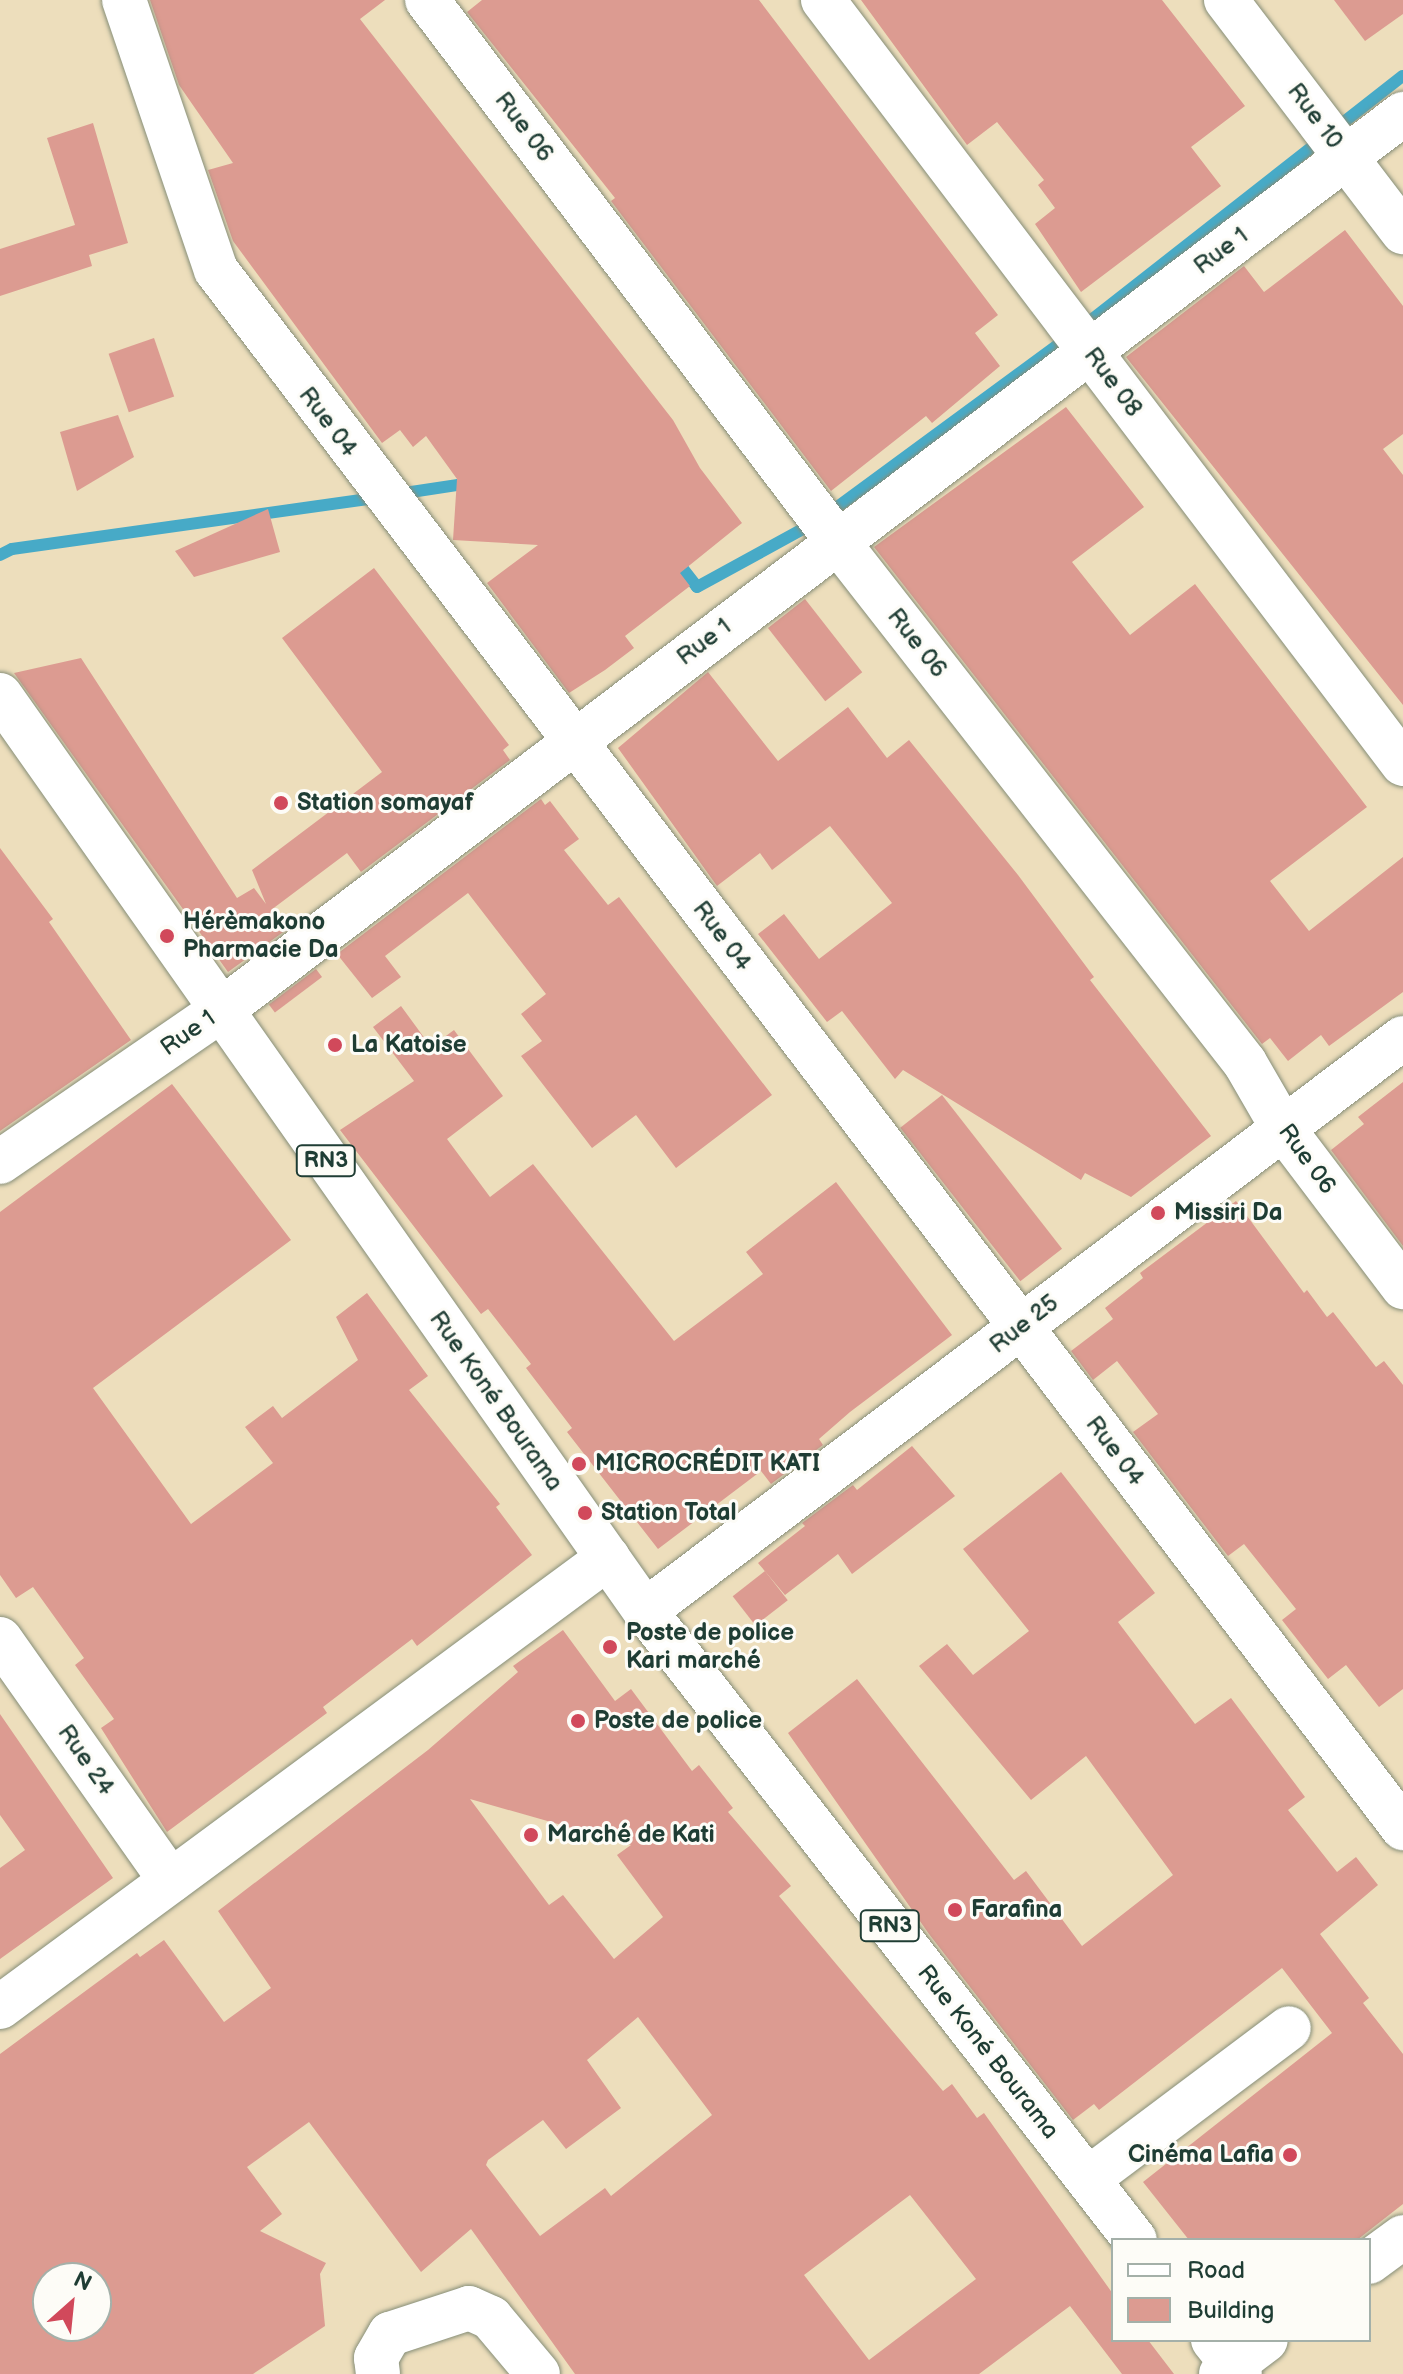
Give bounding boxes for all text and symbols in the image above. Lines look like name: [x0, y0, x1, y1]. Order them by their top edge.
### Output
street label: Rue 10: [1281, 78, 1349, 154]
street label: Rue 06: [488, 86, 560, 168]
street label: Rue 1: [1188, 221, 1254, 281]
street label: Rue 08: [1078, 342, 1148, 422]
street label: Rue 04: [292, 381, 364, 463]
street label: Rue 06: [881, 603, 953, 683]
street label: Rue 1: [671, 612, 737, 672]
place label: Station somayaf: [297, 789, 474, 817]
marker: Station somayaf: [272, 794, 290, 812]
street label: Rue 04: [686, 895, 758, 977]
place label: Hérèmakono Pharmacie Da: [183, 908, 338, 964]
marker: Hérèmakono Pharmacie Da: [158, 927, 176, 945]
street label: Rue 1: [155, 1004, 221, 1062]
place label: La Katoise: [351, 1031, 467, 1059]
marker: La Katoise: [326, 1036, 344, 1054]
street label: Rue 06: [1272, 1118, 1342, 1200]
road number: RN3: [294, 1143, 358, 1179]
place label: Missiri Da: [1174, 1199, 1282, 1227]
marker: Missiri Da: [1149, 1204, 1167, 1222]
street label: Rue 25: [984, 1288, 1064, 1360]
street label: Rue Koné Bourama: [423, 1306, 569, 1496]
street label: Rue 04: [1079, 1410, 1151, 1492]
place label: MICROCRÉDIT KATI: [595, 1450, 820, 1478]
marker: MICROCRÉDIT KATI: [570, 1455, 588, 1473]
place label: Station Total: [601, 1499, 737, 1527]
marker: Station Total: [576, 1504, 594, 1522]
place label: Poste de police Kari marché: [626, 1619, 794, 1675]
marker: Poste de police Kari marché: [601, 1638, 619, 1656]
place label: Poste de police: [594, 1707, 762, 1735]
marker: Poste de police: [569, 1712, 587, 1730]
street label: Rue 24: [51, 1719, 121, 1801]
place label: Marché de Kati: [547, 1821, 715, 1849]
marker: Marché de Kati: [522, 1826, 540, 1844]
place label: Farafina: [971, 1896, 1062, 1924]
marker: Farafina: [946, 1901, 964, 1919]
road number: RN3: [858, 1908, 922, 1944]
street label: Rue Koné Bourama: [911, 1959, 1065, 2145]
place label: Cinéma Lafia: [1128, 2141, 1274, 2169]
marker: Cinéma Lafia: [1281, 2146, 1299, 2164]
legend: [1111, 2238, 1371, 2342]
text: Road: [1187, 2256, 1245, 2285]
north arrow: [32, 2262, 112, 2342]
text: N: [69, 2266, 96, 2298]
text: Building: [1187, 2296, 1274, 2325]

